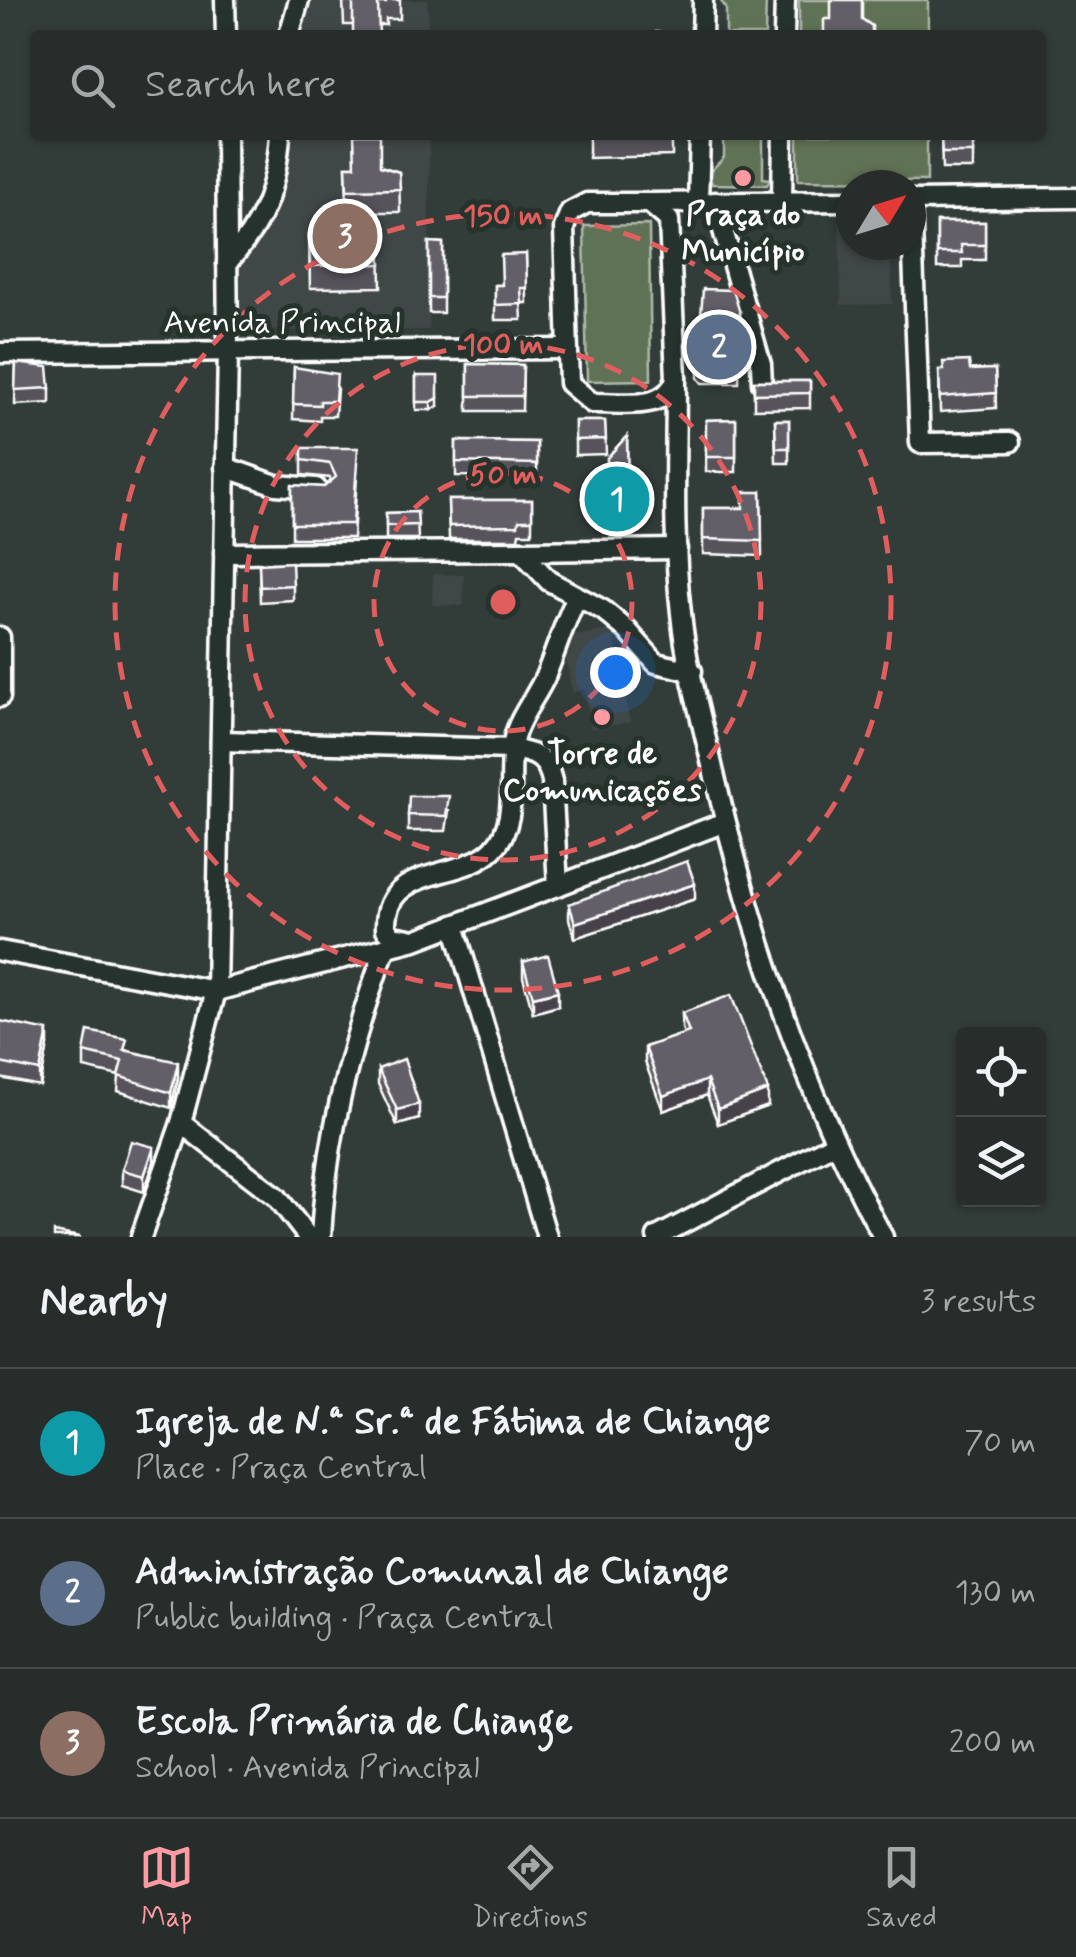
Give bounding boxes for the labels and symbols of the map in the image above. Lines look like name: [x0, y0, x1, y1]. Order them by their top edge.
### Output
marker: Praça do Município: [732, 167, 754, 189]
north arrow: [836, 170, 926, 260]
place label: Praça do Município: [681, 194, 805, 273]
text: 150 m: [463, 197, 543, 236]
pin: 3: [312, 198, 378, 274]
street label: Avenida Principal: [163, 302, 401, 344]
pin: 2: [686, 310, 752, 384]
text: 100 m: [463, 326, 543, 365]
text: 50 m: [469, 456, 537, 495]
pin: 1: [584, 462, 650, 536]
centre of rings: [485, 584, 521, 620]
your location: [590, 647, 641, 698]
marker: Torre de Comunicações: [591, 706, 613, 728]
place label: Torre de Comunicações: [503, 733, 702, 812]

